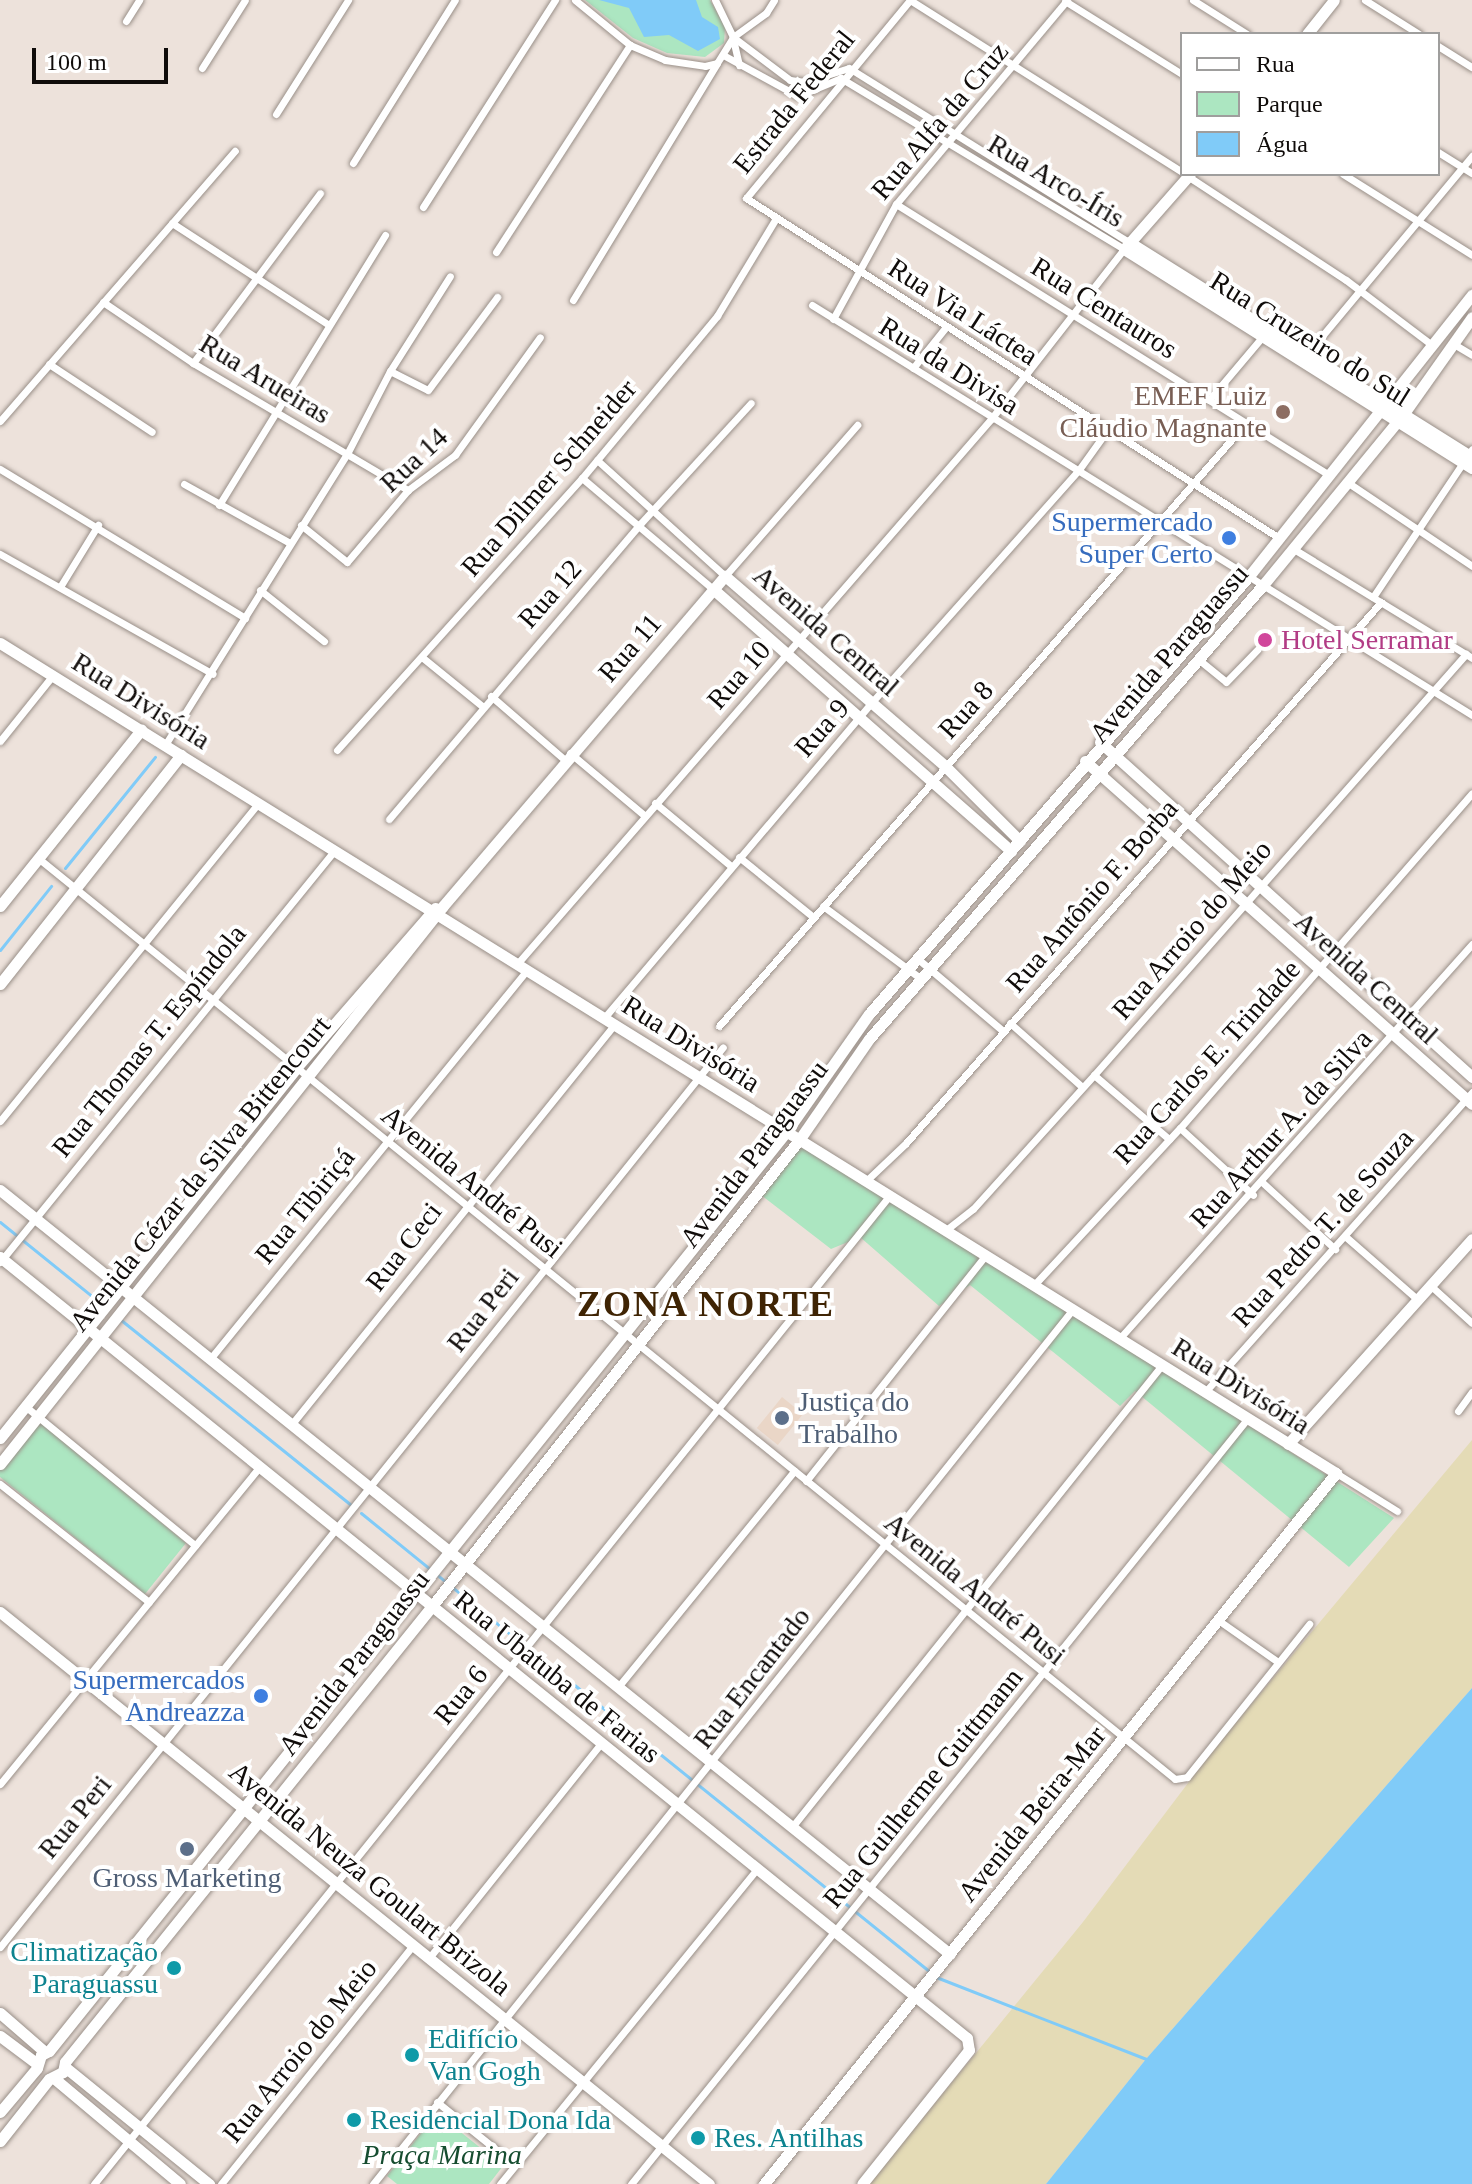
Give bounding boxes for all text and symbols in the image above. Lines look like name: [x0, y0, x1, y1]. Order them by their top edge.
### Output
street label: Estrada Federal: [726, 23, 862, 181]
scale bar: [36, 32, 172, 82]
legend: [1180, 32, 1440, 176]
street label: Rua Alfa da Cruz: [864, 35, 1016, 207]
text: 100 m: [46, 49, 107, 75]
text: Rua: [1256, 51, 1295, 77]
text: Parque: [1256, 91, 1323, 117]
street label: Rua Arco-Íris: [981, 127, 1131, 235]
text: Água: [1256, 131, 1308, 157]
street label: Rua Centauros: [1025, 250, 1183, 366]
street label: Rua Via Láctea: [882, 251, 1044, 373]
street label: Rua Cruzeiro do Sul: [1204, 264, 1416, 414]
street label: Rua da Divisa: [873, 310, 1025, 422]
street label: Rua Arueiras: [193, 326, 337, 432]
street label: Rua Dilmer Schneider: [454, 372, 644, 584]
place label: EMEF Luiz Cláudio Magnante: [1059, 379, 1267, 445]
marker: EMEF Luiz Cláudio Magnante: [1274, 403, 1292, 421]
street label: Rua 14: [373, 420, 455, 500]
place label: Supermercado Super Certo: [1051, 505, 1213, 571]
marker: Supermercado Super Certo: [1220, 529, 1238, 547]
street label: Rua 12: [511, 553, 589, 635]
street label: Avenida Paraguassu: [1082, 558, 1256, 750]
street label: Avenida Central: [746, 559, 906, 703]
street label: Rua 11: [591, 607, 669, 689]
place label: Hotel Serramar: [1281, 623, 1453, 657]
marker: Hotel Serramar: [1256, 631, 1274, 649]
street label: Rua 10: [700, 634, 778, 716]
street label: Rua Divisória: [66, 645, 216, 757]
street label: Rua 8: [931, 674, 1001, 746]
street label: Rua 9: [788, 692, 856, 764]
street label: Rua Antônio F. Borba: [998, 792, 1186, 1000]
street label: Rua Arroio do Meio: [1105, 833, 1279, 1027]
street label: Avenida Central: [1287, 905, 1445, 1051]
street label: Rua Thomas T. Espíndola: [45, 918, 253, 1164]
street label: Rua Carlos E. Trindade: [1106, 953, 1308, 1171]
street label: Rua Divisória: [616, 988, 766, 1100]
street label: Avenida Cézar da Silva Bittencourt: [62, 1010, 338, 1338]
street label: Rua Arthur A. da Silva: [1182, 1022, 1380, 1236]
street label: Avenida Paraguassu: [673, 1054, 835, 1254]
street label: Avenida André Pusi: [374, 1098, 570, 1266]
street label: Rua Pedro T. de Souza: [1225, 1122, 1421, 1334]
street label: Rua Tibiriçá: [248, 1141, 362, 1271]
street label: Rua Ceci: [359, 1196, 449, 1298]
street label: Rua Peri: [440, 1261, 526, 1359]
district label: ZONA NORTE: [576, 1283, 836, 1327]
street label: Rua Divisória: [1166, 1330, 1316, 1442]
place label: Justiça do Trabalho: [798, 1385, 909, 1451]
marker: Justiça do Trabalho: [773, 1409, 791, 1427]
street label: Avenida André Pusi: [877, 1505, 1073, 1673]
street label: Avenida Paraguassu: [271, 1564, 437, 1762]
street label: Rua Ubatuba de Farias: [447, 1583, 667, 1771]
street label: Rua Encantado: [686, 1601, 818, 1755]
street label: Rua 6: [427, 1659, 495, 1731]
street label: Rua Guilherme Guittmann: [816, 1661, 1030, 1915]
place label: Supermercados Andreazza: [72, 1663, 245, 1729]
marker: Supermercados Andreazza: [252, 1687, 270, 1705]
street label: Avenida Beira-Mar: [951, 1719, 1113, 1909]
street label: Avenida Neuza Goulart Brizola: [222, 1755, 518, 2003]
street label: Rua Peri: [31, 1769, 119, 1865]
marker: Gross Marketing: [178, 1840, 196, 1858]
place label: Gross Marketing: [93, 1861, 281, 1895]
place label: Climatização Paraguassu: [10, 1935, 158, 2001]
street label: Rua Arroio do Meio: [215, 1952, 385, 2150]
marker: Climatização Paraguassu: [165, 1959, 183, 1977]
place label: Edifício Van Gogh: [428, 2022, 541, 2088]
marker: Edifício Van Gogh: [403, 2046, 421, 2064]
place label: Residencial Dona Ida: [370, 2103, 611, 2137]
marker: Residencial Dona Ida: [345, 2111, 363, 2129]
place label: Res. Antilhas: [714, 2121, 865, 2155]
marker: Res. Antilhas: [689, 2129, 707, 2147]
park label: Praça Marina: [362, 2138, 522, 2172]

